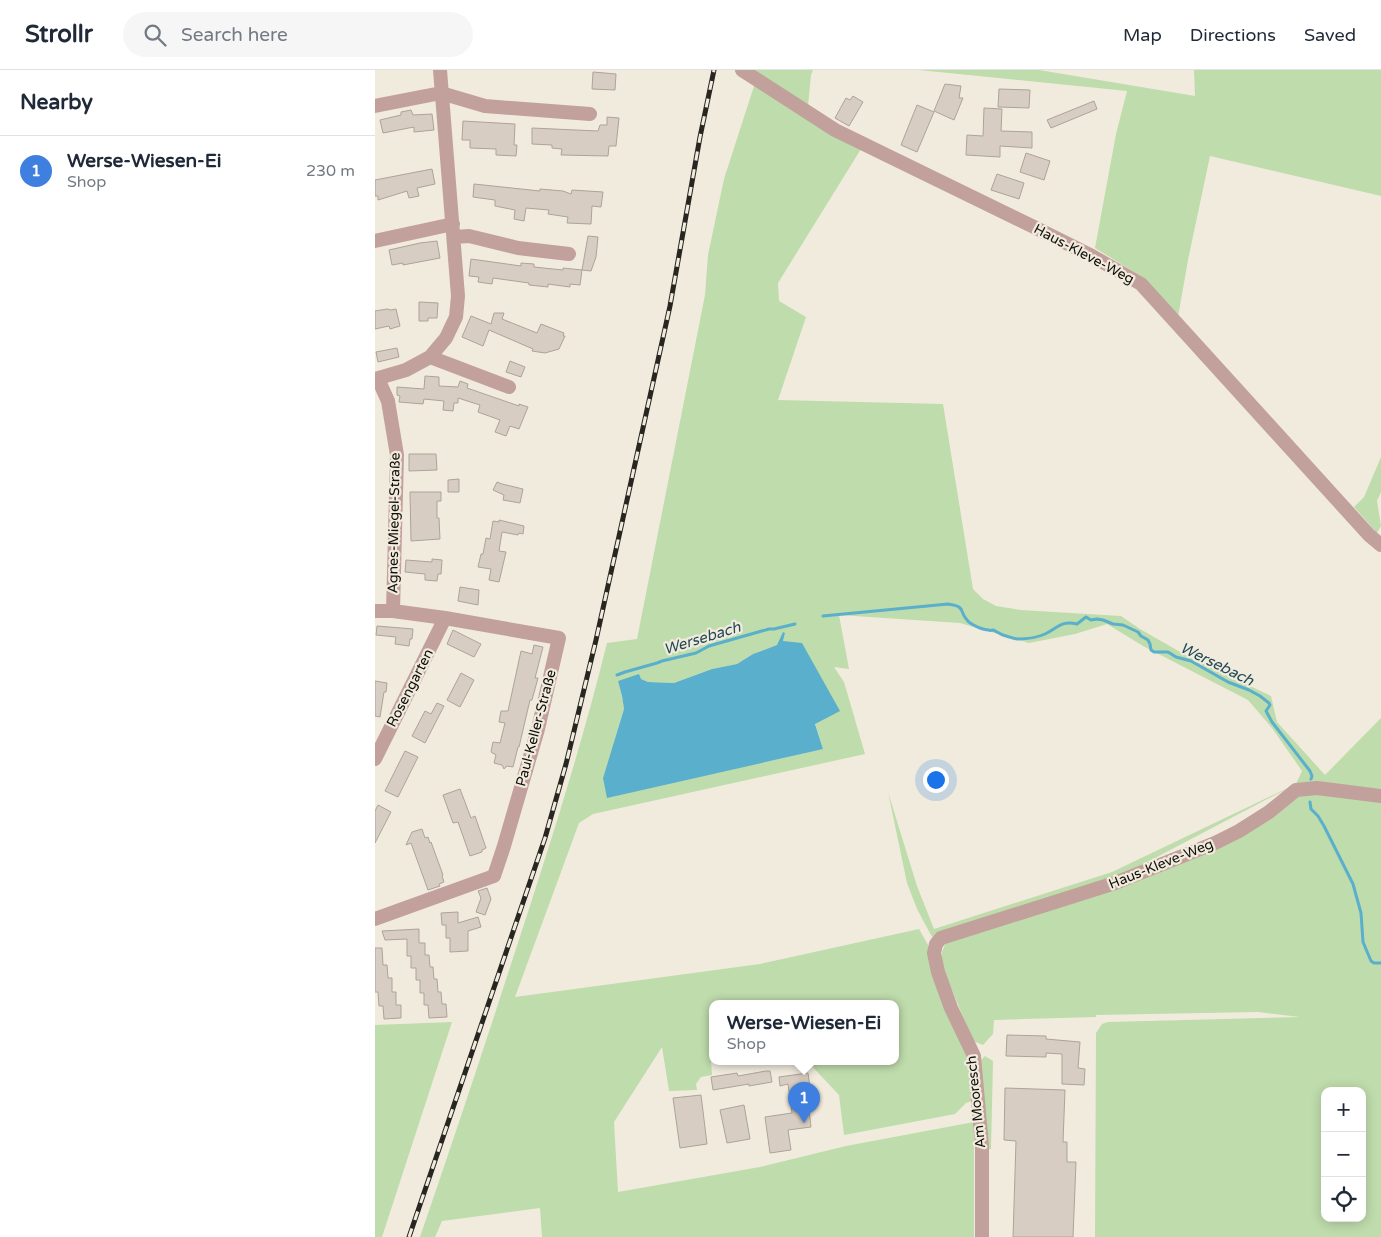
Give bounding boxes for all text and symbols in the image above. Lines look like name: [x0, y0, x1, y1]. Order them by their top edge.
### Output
search box: [123, 12, 473, 57]
text: Strollr: [25, 20, 93, 49]
icon: search: [141, 21, 169, 49]
text: Search here: [181, 24, 288, 46]
text: Map: [1123, 24, 1162, 46]
text: Directions: [1190, 24, 1276, 46]
text: Saved: [1304, 24, 1356, 46]
text: Nearby: [20, 90, 93, 115]
text: Werse-Wiesen-Ei: [67, 150, 222, 172]
text: 1: [31, 161, 41, 181]
text: 230 m: [306, 161, 355, 181]
text: Shop: [67, 172, 106, 192]
street label: Haus-Kleve-Weg: [1031, 220, 1137, 288]
street label: Agnes-Miegel-Straße: [384, 452, 404, 594]
water label: Wersebach: [661, 618, 743, 658]
water label: Wersebach: [1177, 638, 1257, 690]
street label: Rosengarten: [383, 646, 437, 730]
street label: Paul-Keller-Straße: [512, 668, 560, 788]
your location: [923, 767, 949, 793]
street label: Haus-Kleve-Weg: [1106, 835, 1216, 893]
popup: [709, 1000, 899, 1065]
text: Werse-Wiesen-Ei: [727, 1012, 881, 1034]
text: Shop: [727, 1034, 766, 1054]
street label: Am Mooresch: [963, 1055, 989, 1149]
pin: 1: [788, 1082, 820, 1123]
map controls: [1321, 1087, 1366, 1222]
button: +: [1321, 1087, 1366, 1132]
button: −: [1321, 1132, 1366, 1177]
button: locate: [1321, 1177, 1366, 1222]

